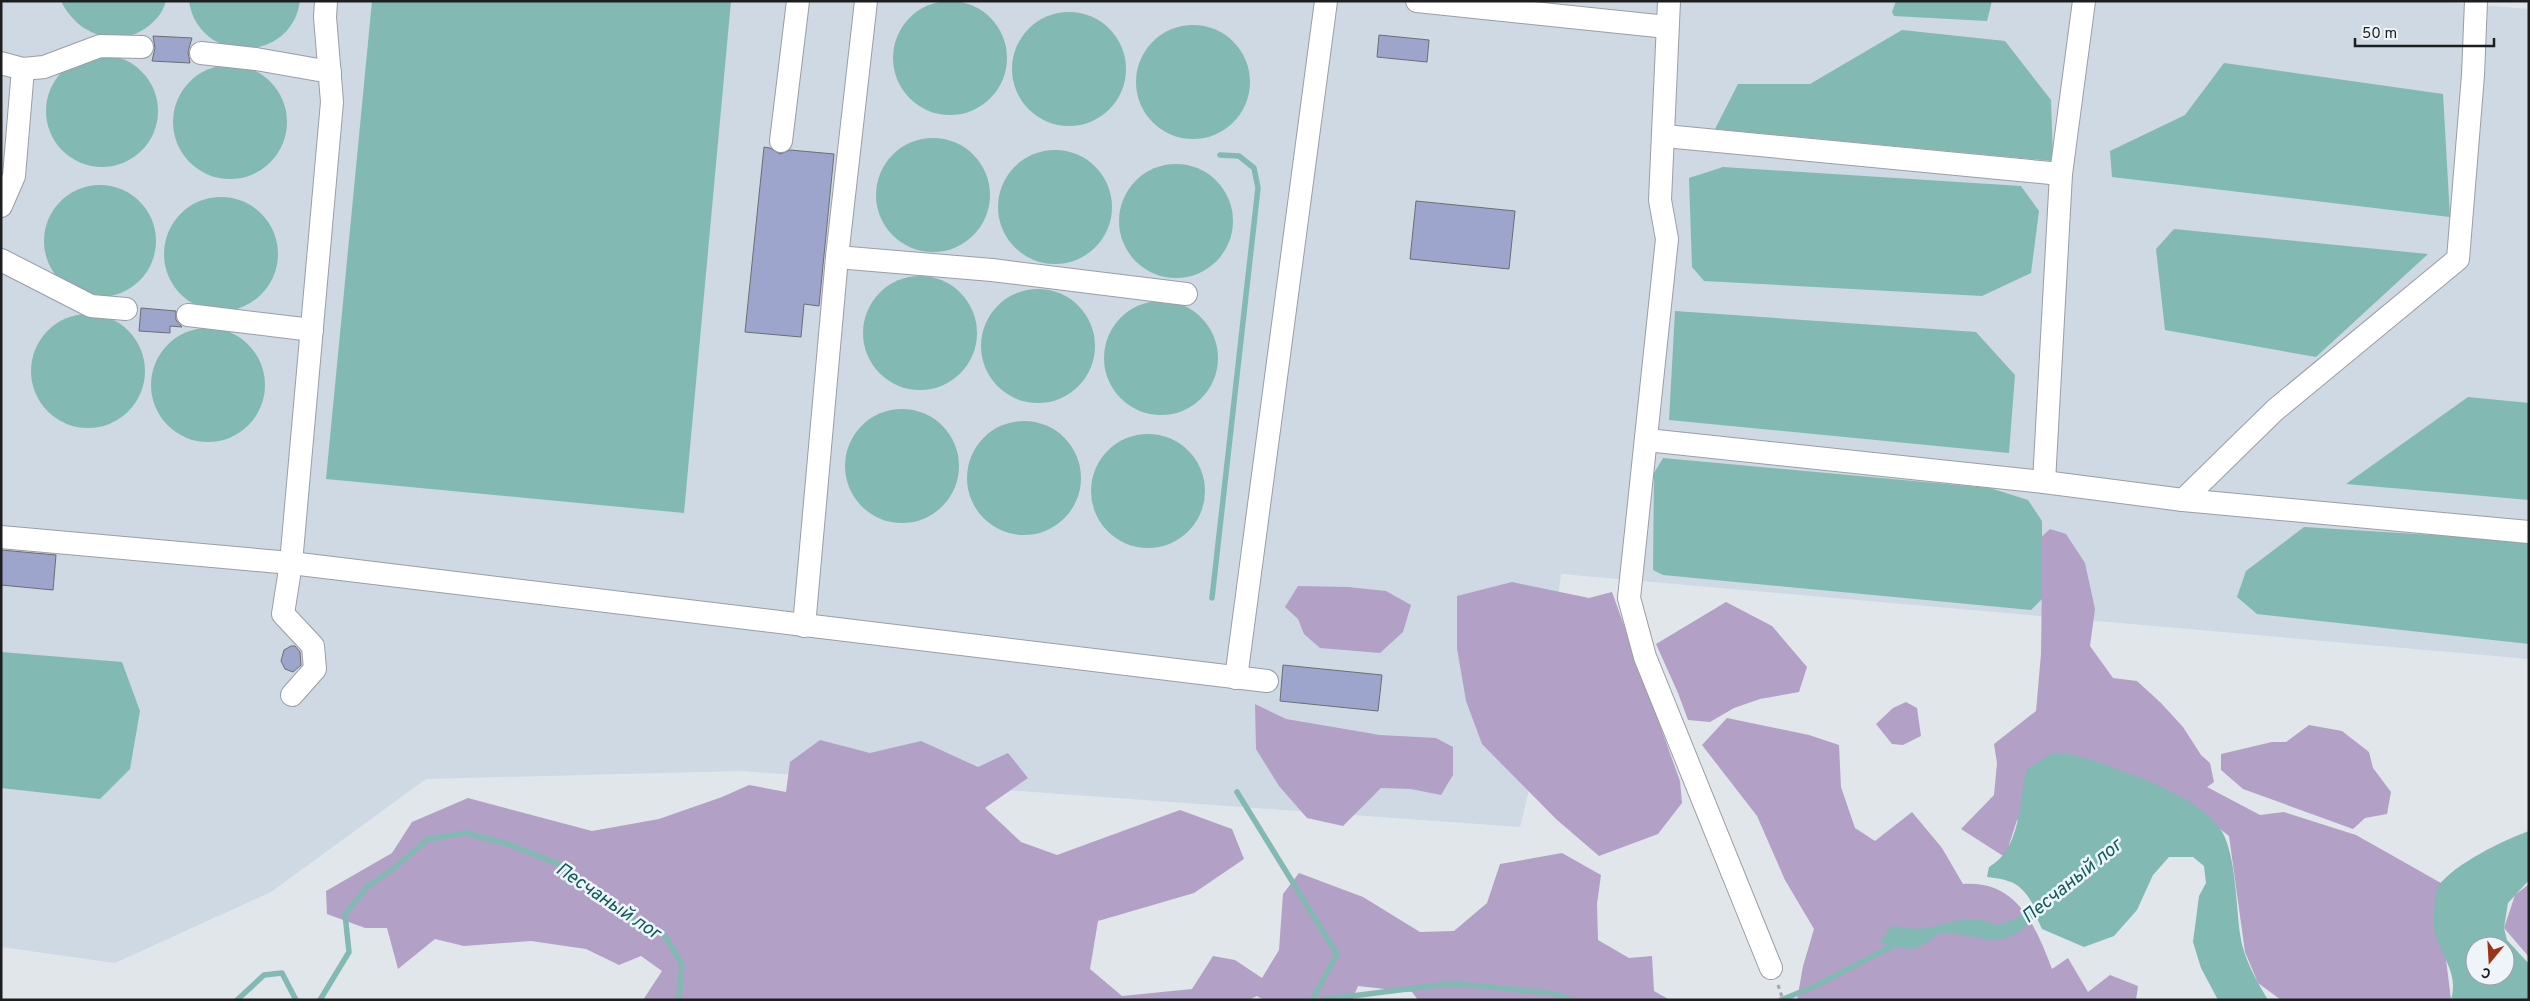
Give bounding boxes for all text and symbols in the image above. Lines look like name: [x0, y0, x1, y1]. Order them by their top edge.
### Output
scale bar: [2355, 15, 2494, 47]
text: 50 m: [2362, 25, 2397, 44]
water label: Песчаный лог: [2017, 833, 2129, 929]
water label: Песчаный лог: [551, 858, 667, 947]
north arrow: [2465, 936, 2515, 986]
text: С: [2480, 962, 2493, 981]

